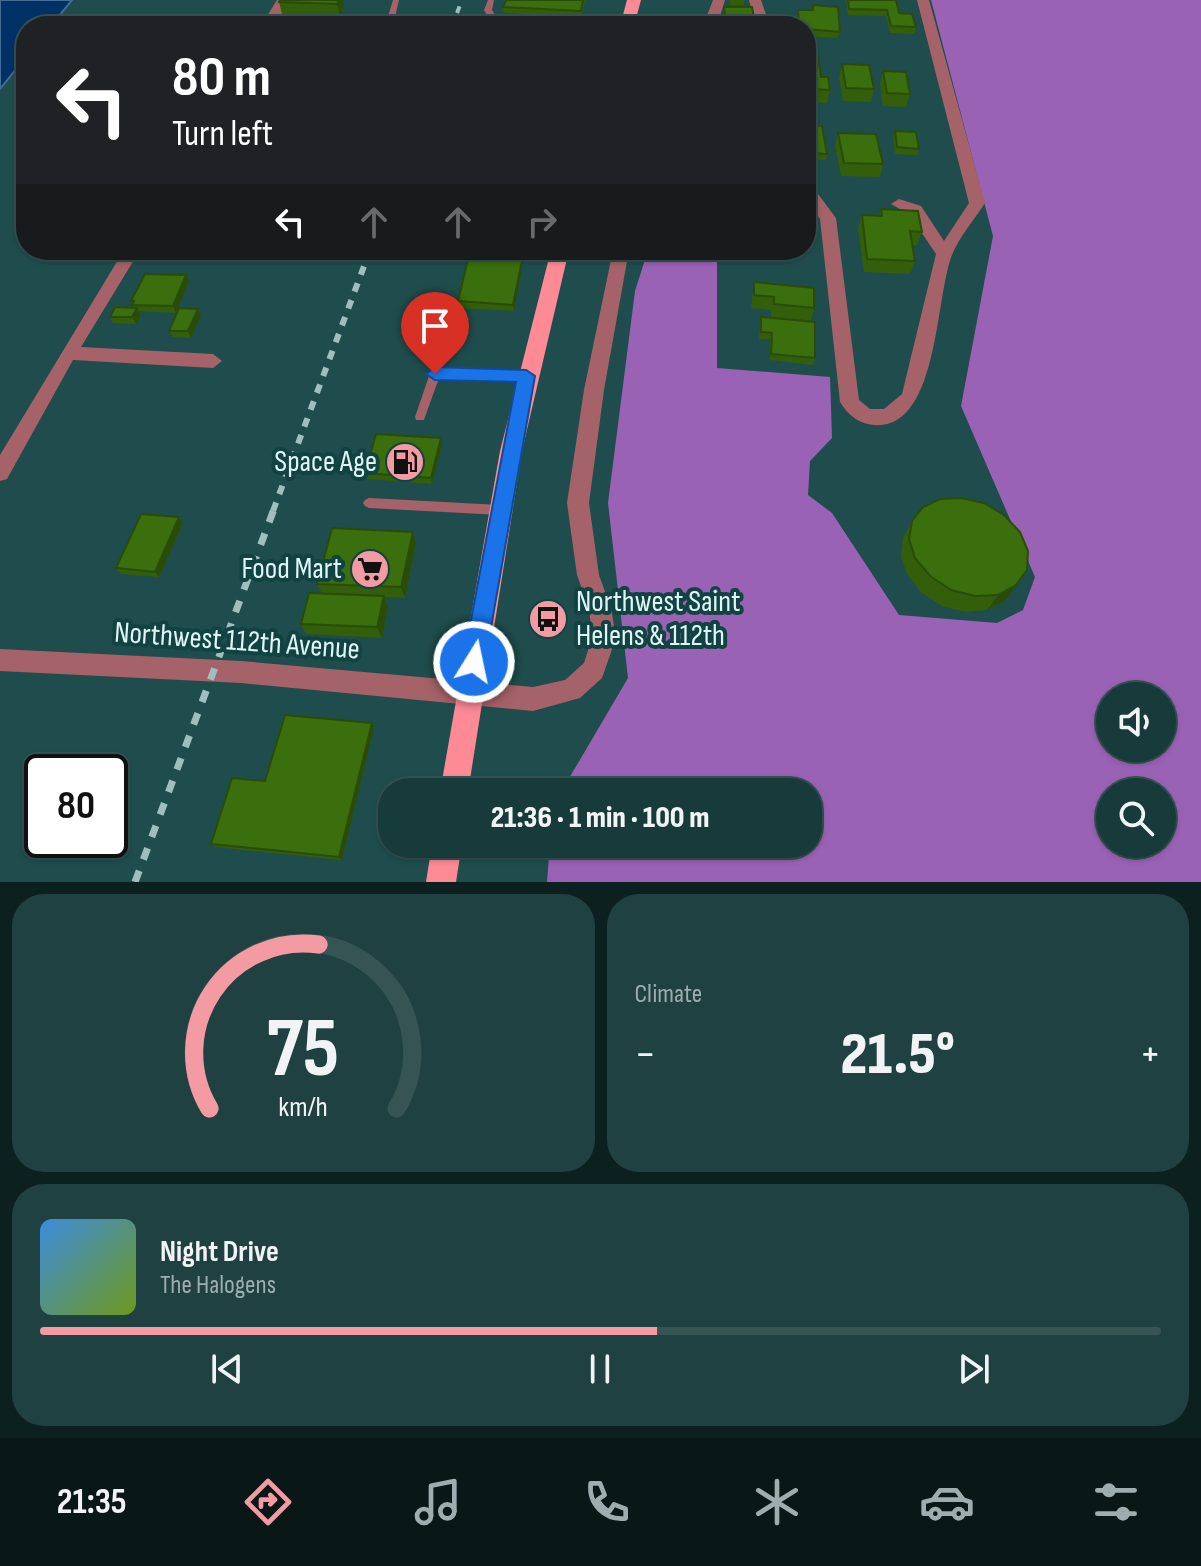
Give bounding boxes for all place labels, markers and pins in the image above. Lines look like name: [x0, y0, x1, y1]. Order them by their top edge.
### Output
pin: [401, 292, 469, 374]
fuel station icon: Space Age: [384, 441, 426, 483]
place label: Space Age: [274, 444, 377, 480]
supermarket icon: Food Mart: [349, 548, 391, 590]
place label: Food Mart: [241, 551, 342, 587]
place label: Northwest Saint Helens & 112th: [576, 584, 740, 654]
bus stop icon: Northwest Saint Helens & 112th: [527, 598, 569, 640]

